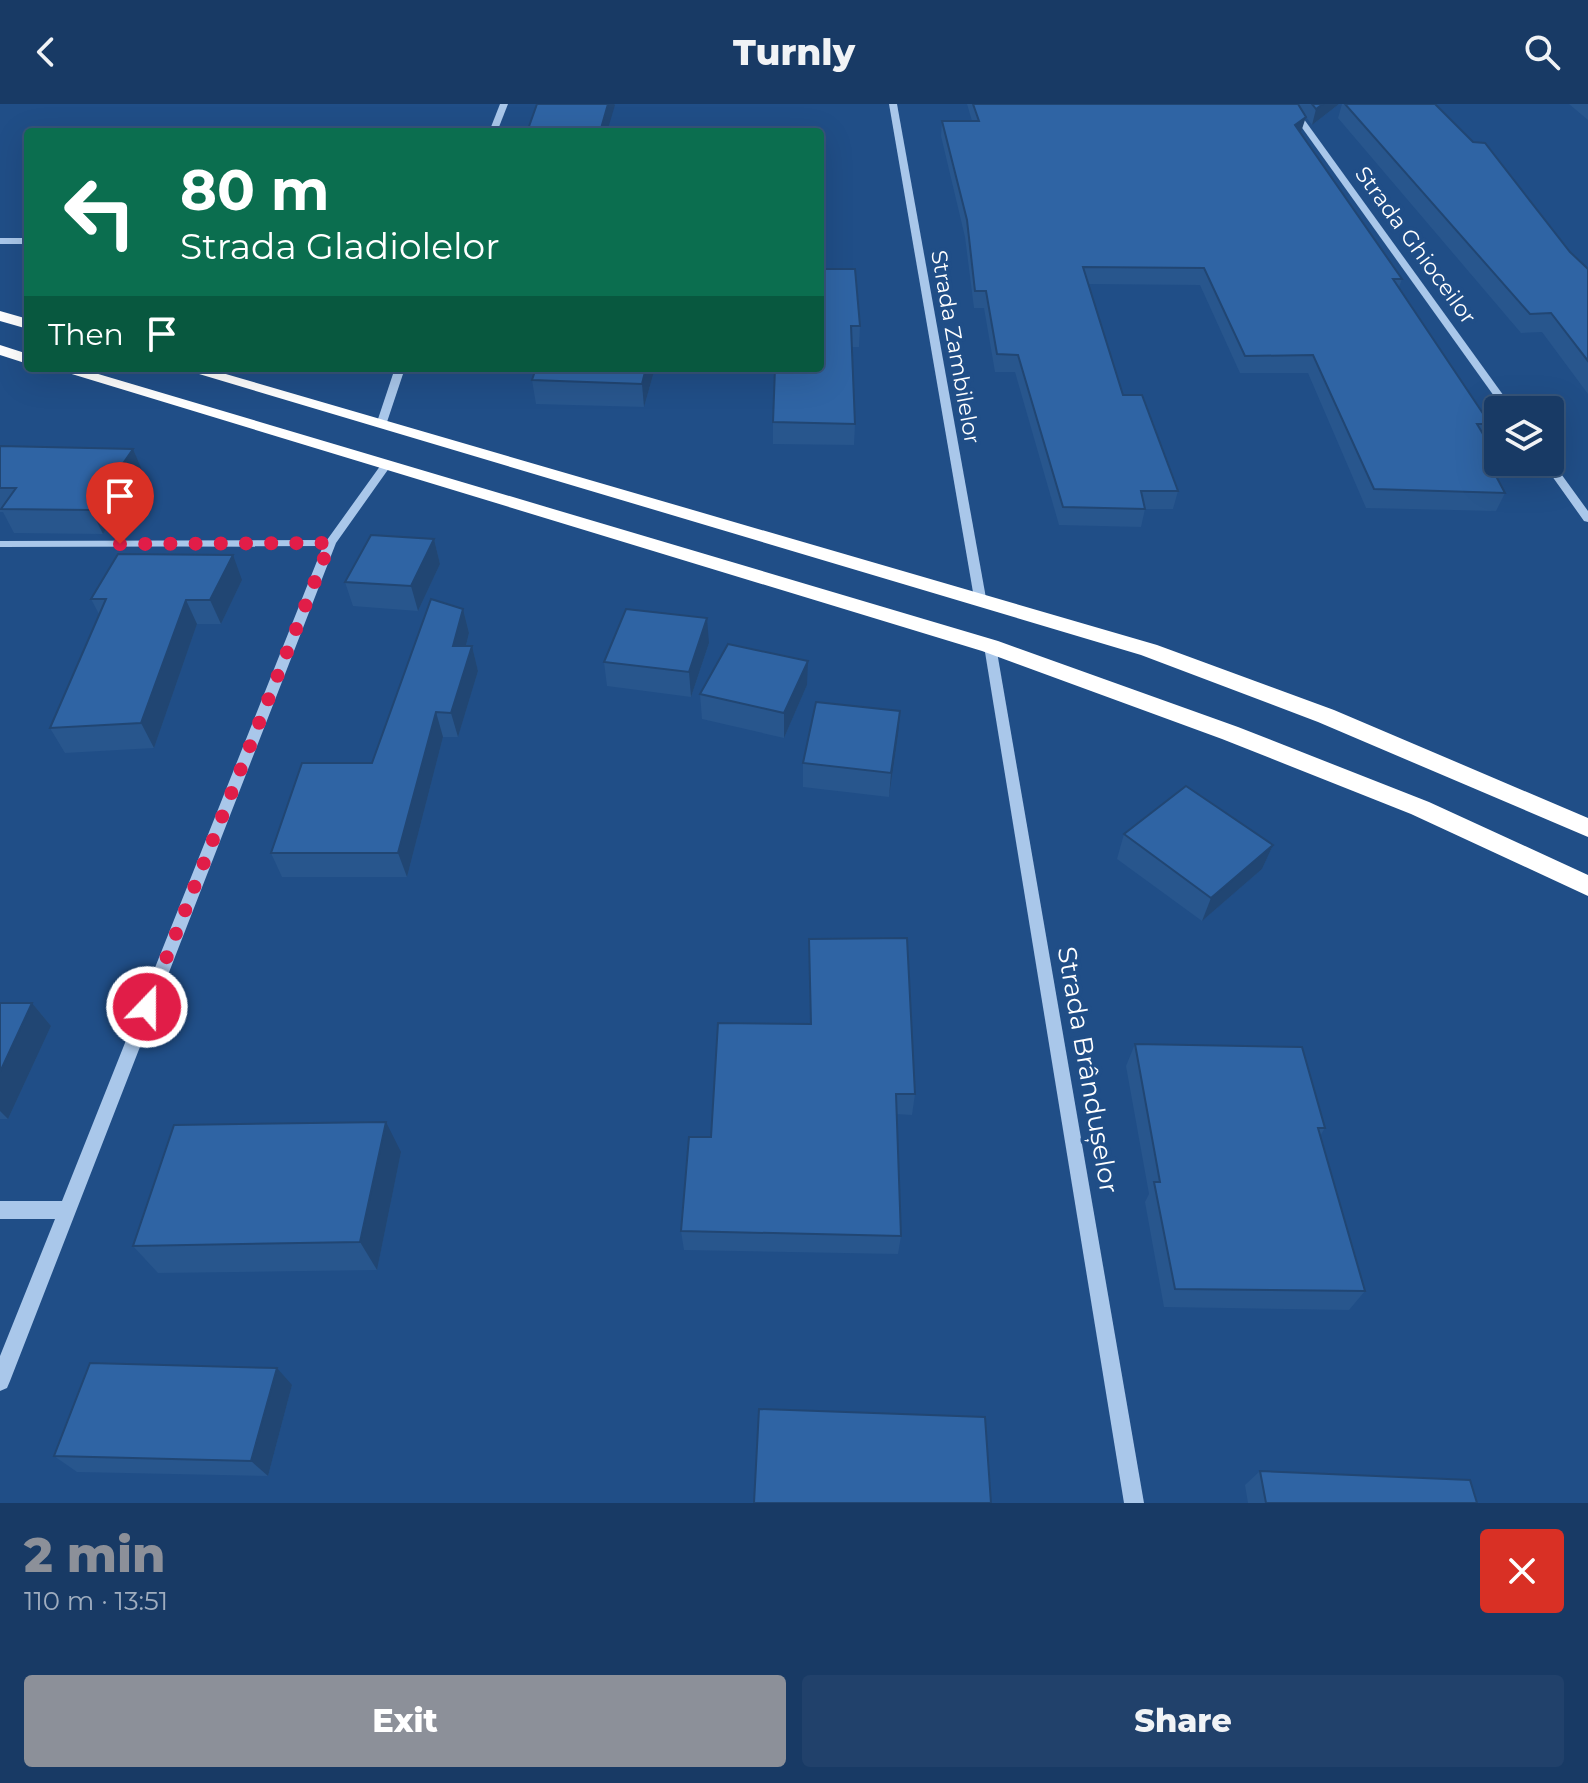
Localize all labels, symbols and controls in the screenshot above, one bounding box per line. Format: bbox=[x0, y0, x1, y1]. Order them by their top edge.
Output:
icon: back bbox=[24, 30, 68, 74]
text: Turnly bbox=[733, 30, 855, 74]
icon: search bbox=[1520, 30, 1564, 74]
text: 80 m bbox=[180, 156, 330, 224]
icon: left bbox=[48, 160, 152, 264]
street label: Strada Ghioceilor bbox=[1349, 161, 1482, 330]
text: Strada Gladiolelor bbox=[180, 224, 500, 268]
street label: Strada Zambilelor bbox=[925, 248, 986, 446]
icon: arrive bbox=[140, 312, 184, 356]
text: Then bbox=[48, 316, 124, 353]
map controls bbox=[1484, 396, 1564, 476]
button: layers bbox=[1484, 396, 1564, 476]
pin bbox=[86, 462, 154, 544]
icon: arrive bbox=[98, 474, 142, 518]
street label: Strada Brândușelor bbox=[1051, 944, 1125, 1196]
position arrow bbox=[105, 965, 189, 1049]
text: 2 min bbox=[24, 1526, 165, 1584]
button: close bbox=[1480, 1529, 1564, 1613]
text: 110 m · 13:51 bbox=[24, 1585, 168, 1617]
button: Exit bbox=[24, 1675, 786, 1767]
button: Share bbox=[802, 1675, 1564, 1767]

